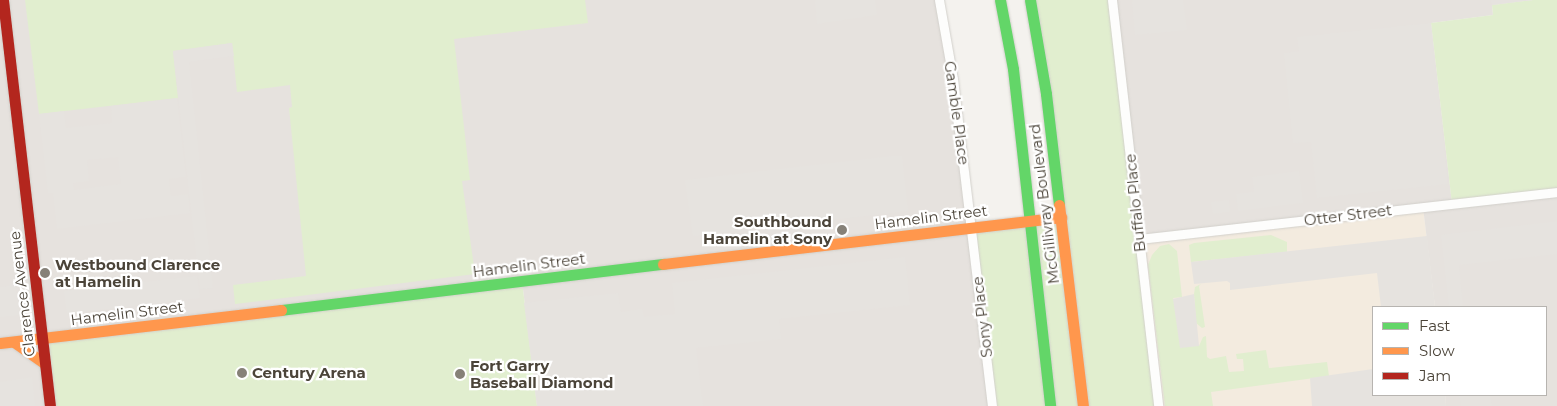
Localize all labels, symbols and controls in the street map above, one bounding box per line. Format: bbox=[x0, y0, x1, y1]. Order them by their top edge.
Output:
street label: Gamble Place bbox=[941, 60, 973, 166]
street label: McGillivray Boulevard bbox=[1025, 123, 1063, 285]
street label: Buffalo Place bbox=[1121, 153, 1149, 253]
street label: Hamelin Street bbox=[874, 201, 988, 233]
street label: Otter Street bbox=[1303, 201, 1393, 229]
place label: Southbound Hamelin at Sony bbox=[703, 212, 832, 247]
marker: Southbound Hamelin at Sony bbox=[836, 224, 848, 236]
street label: Clarence Avenue bbox=[5, 230, 39, 358]
street label: Hamelin Street bbox=[472, 249, 586, 281]
place label: Westbound Clarence at Hamelin bbox=[55, 255, 220, 290]
marker: Westbound Clarence at Hamelin bbox=[39, 267, 51, 279]
street label: Sony Place bbox=[968, 275, 996, 359]
street label: Hamelin Street bbox=[70, 297, 184, 329]
legend bbox=[1372, 306, 1547, 396]
text: Fast bbox=[1419, 316, 1450, 335]
text: Slow bbox=[1419, 341, 1455, 360]
place label: Fort Garry Baseball Diamond bbox=[470, 356, 613, 391]
place label: Century Arena bbox=[252, 364, 366, 382]
text: Jam bbox=[1419, 366, 1451, 385]
marker: Century Arena bbox=[236, 367, 248, 379]
marker: Fort Garry Baseball Diamond bbox=[454, 368, 466, 380]

